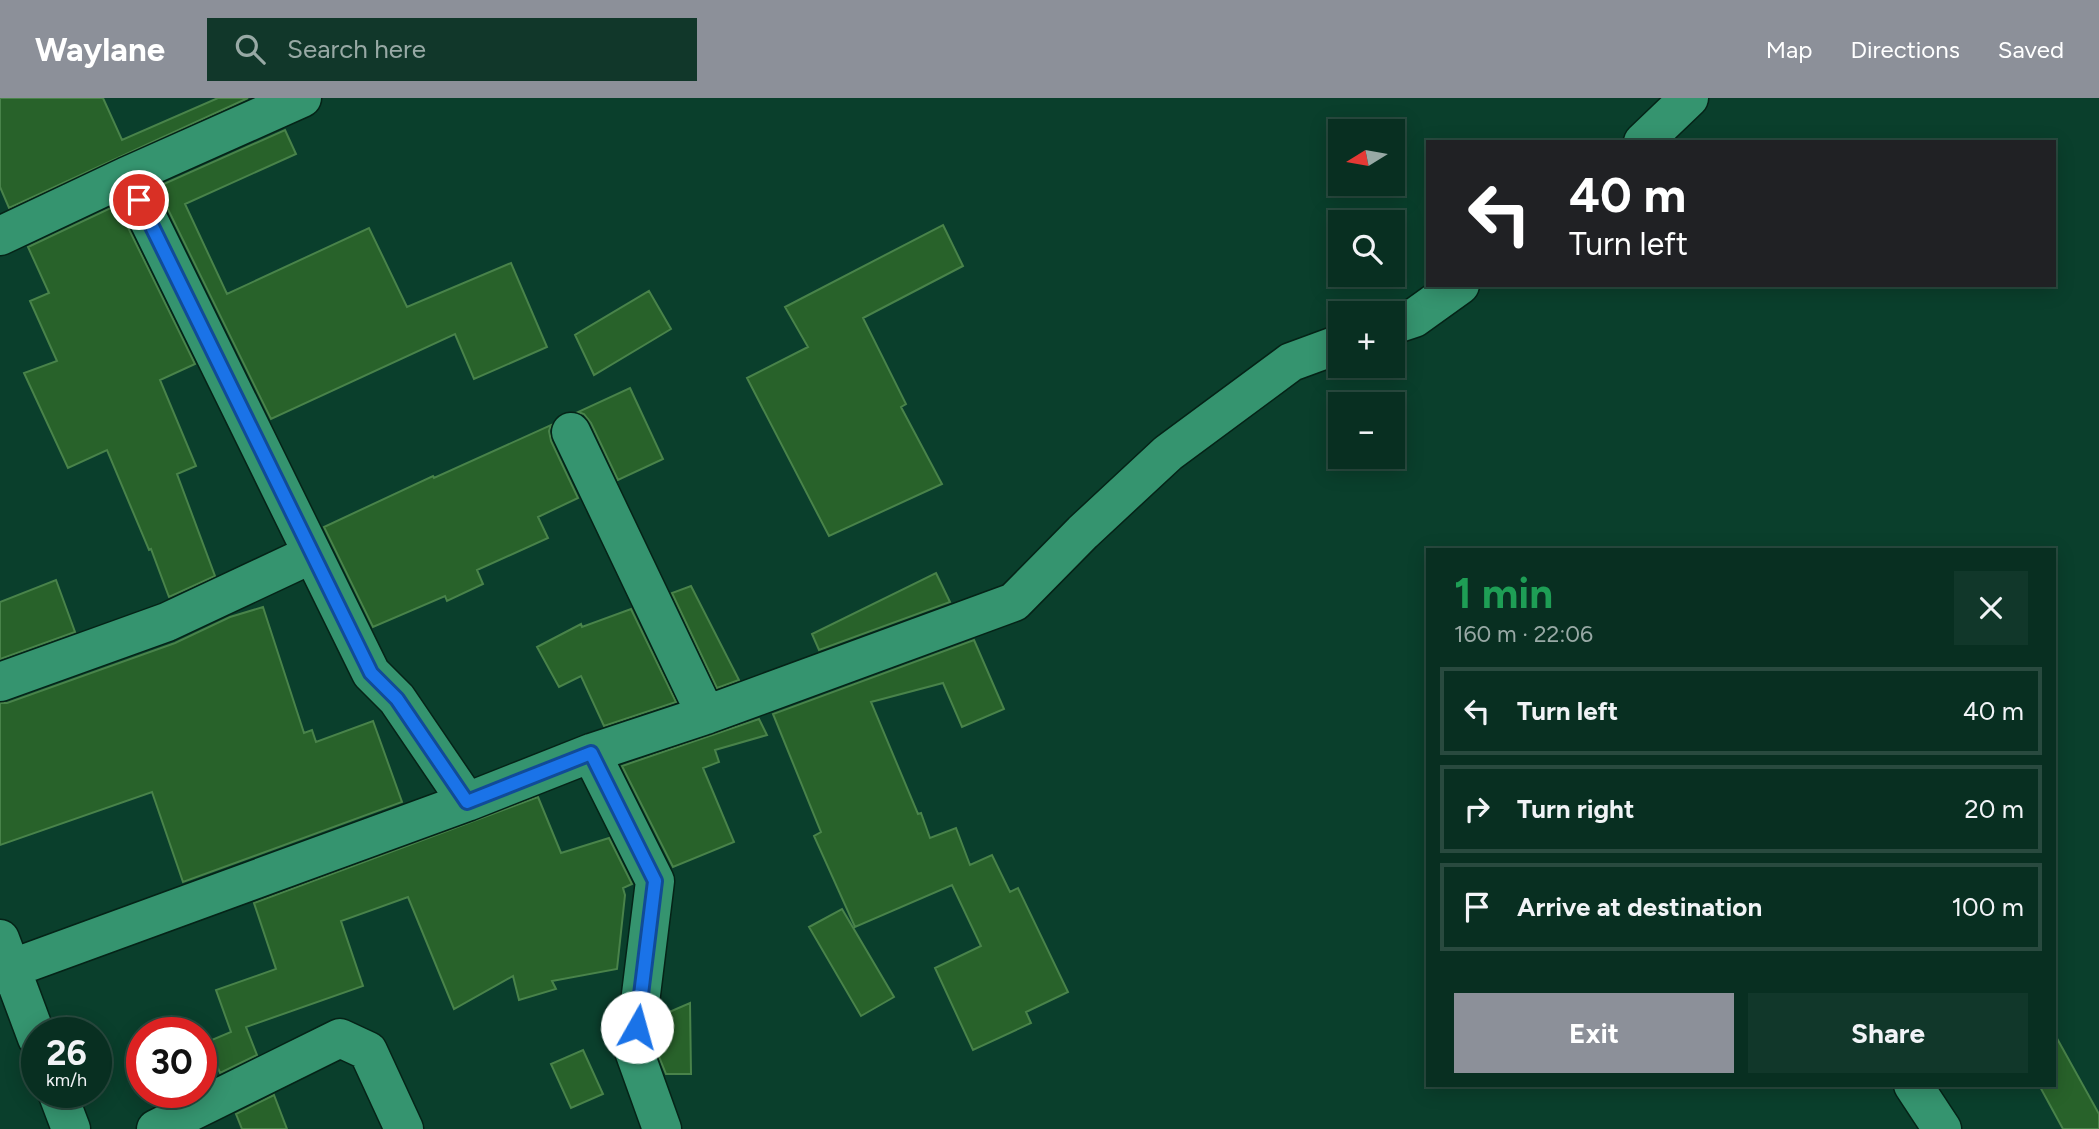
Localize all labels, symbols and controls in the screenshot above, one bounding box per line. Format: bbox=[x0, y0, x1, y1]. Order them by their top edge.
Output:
search box bbox=[207, 18, 697, 81]
text: Waylane bbox=[35, 30, 165, 69]
icon: search bbox=[231, 30, 269, 68]
text: Search here bbox=[287, 33, 426, 65]
text: Map bbox=[1766, 35, 1812, 64]
text: Directions bbox=[1850, 35, 1960, 64]
text: Saved bbox=[1998, 35, 2064, 64]
north arrow bbox=[1328, 119, 1405, 196]
map controls bbox=[1328, 119, 1405, 469]
text: 40 m bbox=[1569, 165, 1686, 224]
icon: left bbox=[1454, 168, 1545, 259]
pin bbox=[109, 170, 169, 230]
icon: arrive bbox=[120, 181, 158, 219]
button: search bbox=[1328, 210, 1405, 287]
text: Turn left bbox=[1569, 225, 1688, 263]
button: + bbox=[1328, 301, 1405, 378]
button: − bbox=[1328, 392, 1405, 469]
text: 1 min bbox=[1454, 568, 1553, 619]
button: close bbox=[1954, 571, 2028, 645]
text: 160 m · 22:06 bbox=[1454, 620, 1593, 648]
icon: left bbox=[1458, 692, 1496, 730]
text: Turn left bbox=[1517, 695, 1618, 727]
text: 40 m bbox=[1963, 695, 2024, 727]
icon: right bbox=[1458, 790, 1496, 828]
text: Turn right bbox=[1517, 793, 1634, 825]
text: 20 m bbox=[1964, 793, 2024, 825]
icon: arrive bbox=[1458, 888, 1496, 926]
text: Arrive at destination bbox=[1517, 891, 1762, 923]
text: 100 m bbox=[1951, 891, 2024, 923]
position arrow bbox=[600, 990, 674, 1064]
button: Exit bbox=[1454, 993, 1734, 1073]
button: Share bbox=[1748, 993, 2028, 1073]
speed limit sign: 30 bbox=[126, 1017, 217, 1108]
text: 26 bbox=[46, 1032, 87, 1074]
text: km/h bbox=[46, 1069, 87, 1091]

